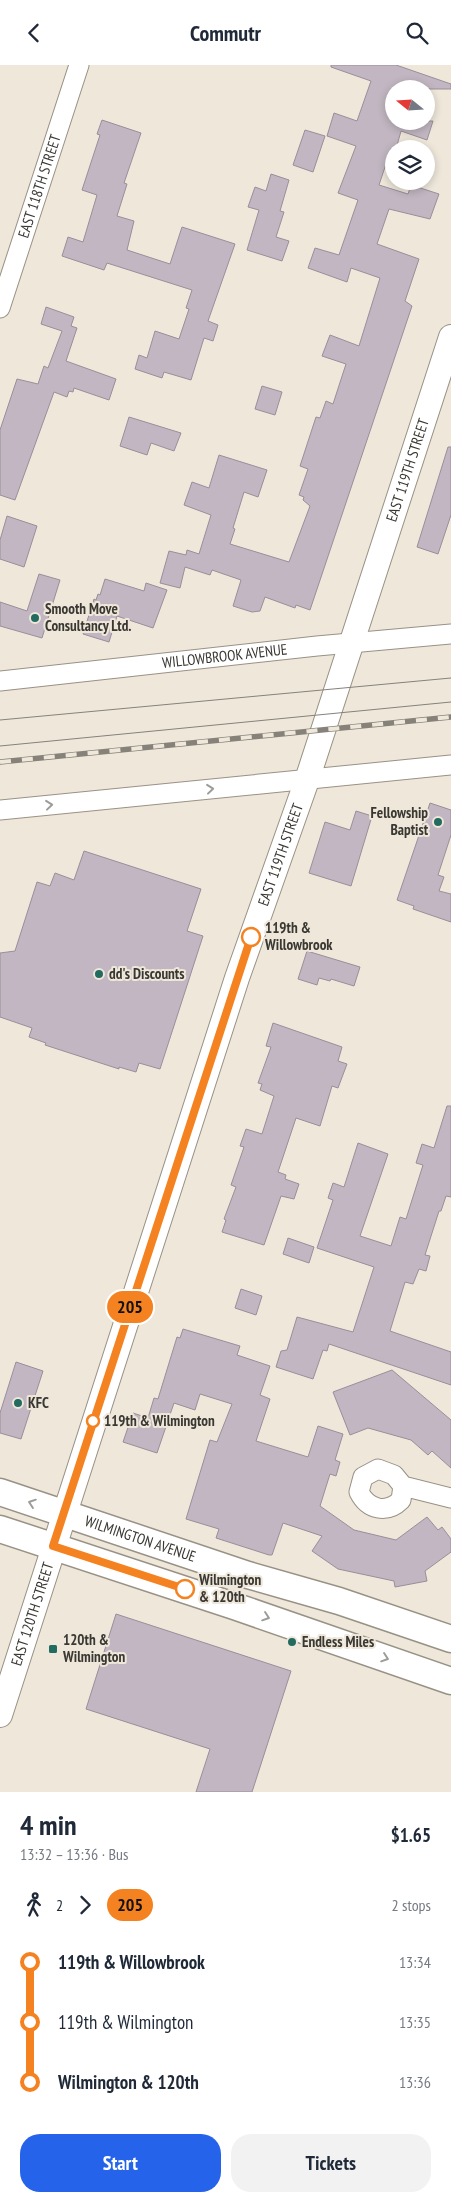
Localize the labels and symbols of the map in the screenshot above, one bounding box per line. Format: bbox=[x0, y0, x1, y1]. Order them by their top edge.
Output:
north arrow bbox=[385, 80, 435, 130]
street label: EAST 118TH STREET bbox=[13, 132, 65, 240]
street label: EAST 119TH STREET bbox=[382, 416, 433, 524]
place label: Smooth Move Consultancy Ltd. bbox=[45, 599, 132, 635]
marker: Smooth Move Consultancy Ltd. bbox=[29, 612, 41, 624]
street label: WILLOWBROOK AVENUE bbox=[161, 639, 288, 672]
one-way arrow bbox=[206, 784, 214, 795]
one-way arrow bbox=[45, 800, 53, 811]
street label: EAST 119TH STREET bbox=[253, 800, 307, 908]
place label: Fellowship Baptist bbox=[370, 803, 429, 839]
marker: Fellowship Baptist bbox=[432, 816, 444, 828]
place label: 119th & Willowbrook bbox=[264, 918, 333, 954]
marker: 119th & Willowbrook bbox=[241, 927, 261, 947]
place label: dd's Discounts bbox=[109, 964, 184, 983]
marker: dd's Discounts bbox=[93, 968, 105, 980]
line badge: 205 bbox=[101, 1291, 159, 1323]
place label: KFC bbox=[28, 1393, 49, 1412]
marker: KFC bbox=[12, 1397, 24, 1409]
place label: 119th & Wilmington bbox=[104, 1411, 215, 1430]
marker: 119th & Wilmington bbox=[86, 1414, 100, 1428]
one-way arrow bbox=[28, 1499, 37, 1509]
street label: WILMINGTON AVENUE bbox=[83, 1511, 198, 1566]
street label: EAST 120TH STREET bbox=[6, 1560, 58, 1668]
place label: Wilmington & 120th bbox=[198, 1570, 262, 1606]
marker: Wilmington & 120th bbox=[175, 1579, 195, 1599]
one-way arrow bbox=[261, 1611, 269, 1621]
place label: 120th & Wilmington bbox=[62, 1630, 126, 1666]
place label: Endless Miles bbox=[302, 1632, 374, 1651]
marker: Endless Miles bbox=[286, 1636, 298, 1648]
marker: 120th & Wilmington bbox=[47, 1643, 59, 1655]
one-way arrow bbox=[380, 1652, 389, 1662]

